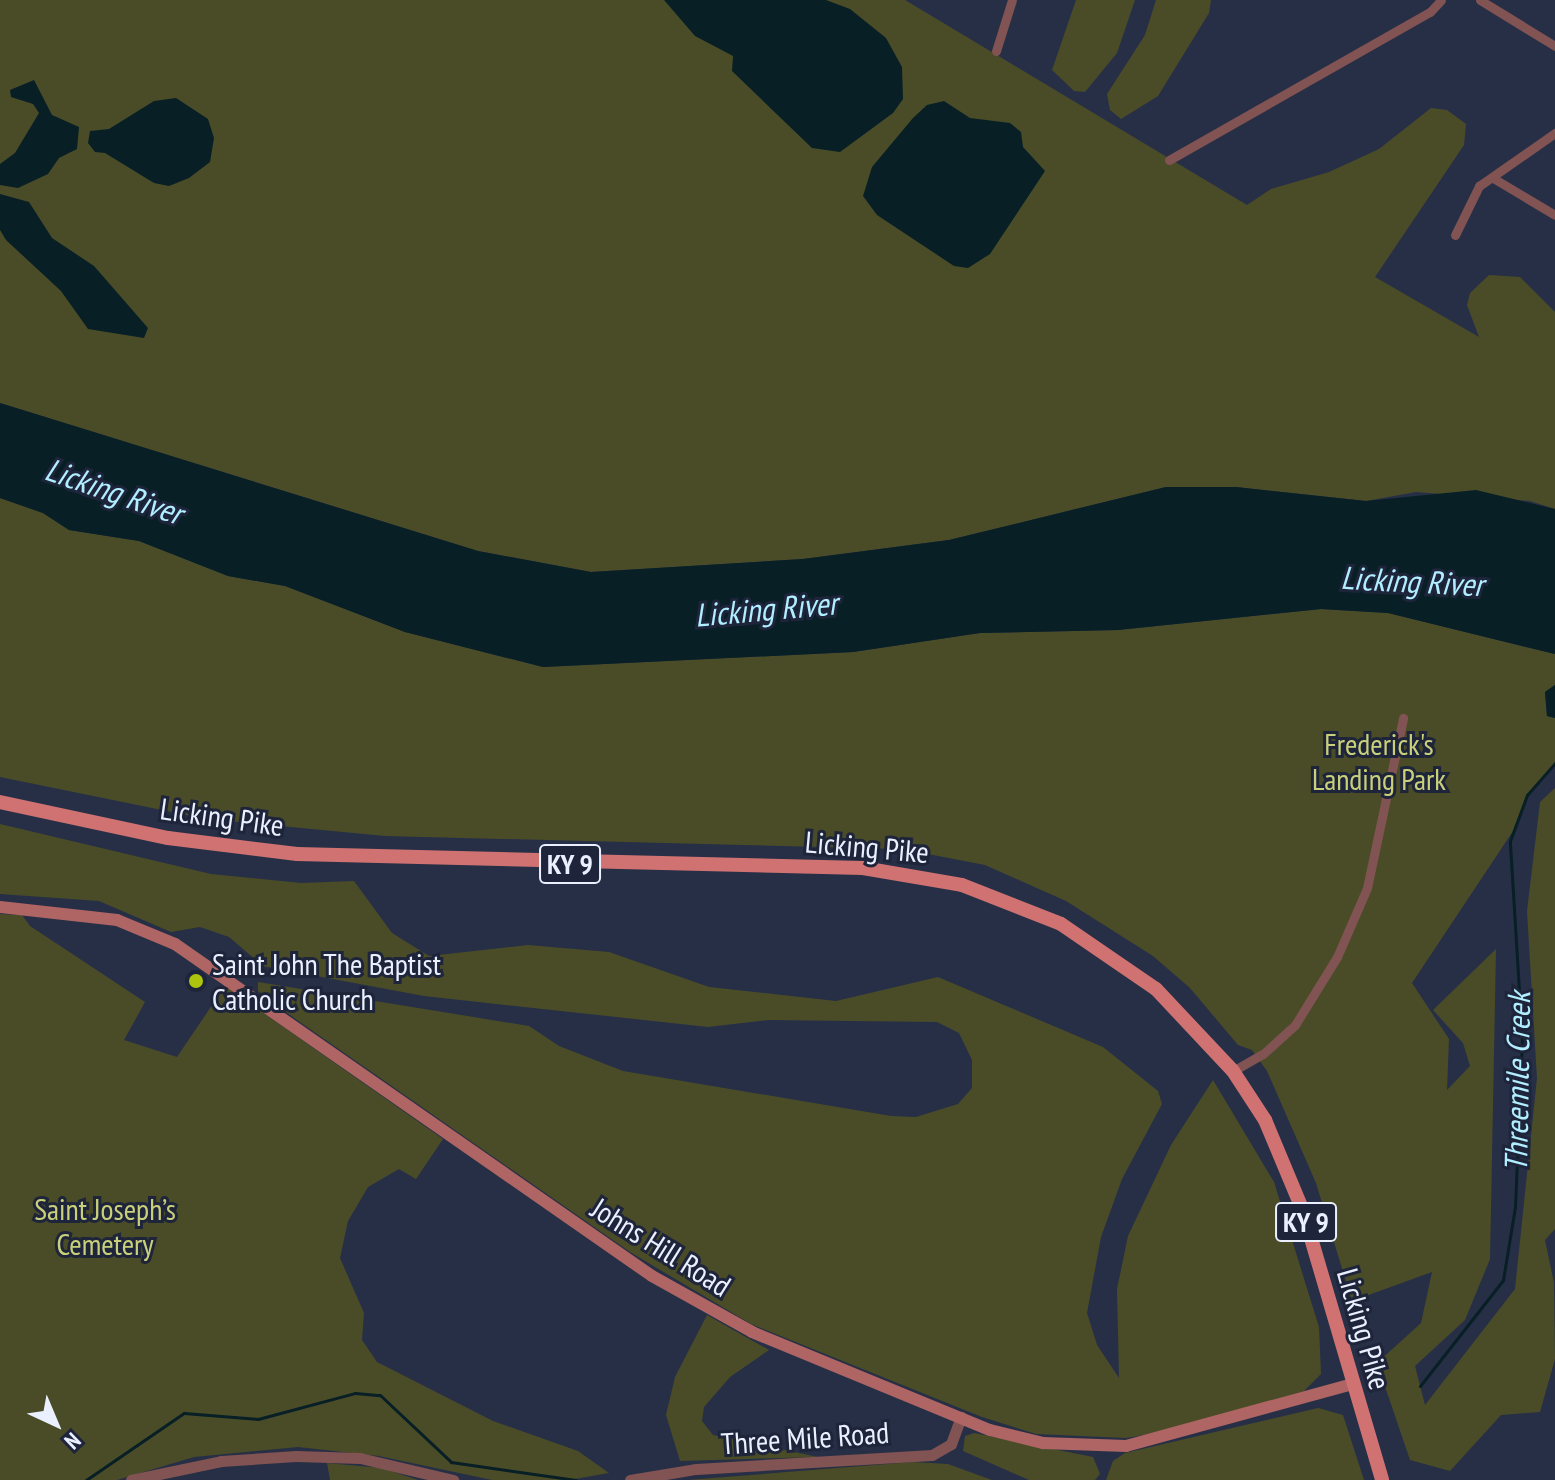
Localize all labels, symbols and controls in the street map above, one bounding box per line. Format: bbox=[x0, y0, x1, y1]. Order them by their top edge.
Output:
water label: Licking River bbox=[40, 450, 188, 532]
water label: Licking River bbox=[1340, 558, 1484, 604]
water label: Licking River bbox=[693, 584, 839, 634]
park label: Frederick's Landing Park bbox=[1312, 726, 1446, 796]
street label: Licking Pike bbox=[158, 791, 286, 843]
street label: Licking Pike bbox=[804, 824, 930, 870]
road number: KY 9 bbox=[538, 840, 602, 888]
place label: Saint John The Baptist Catholic Church bbox=[212, 946, 442, 1016]
marker: Saint John The Baptist Catholic Church bbox=[187, 972, 205, 990]
water label: Threemile Creek bbox=[1496, 992, 1538, 1172]
street label: Johns Hill Road bbox=[585, 1190, 737, 1304]
park label: Saint Joseph’s Cemetery bbox=[34, 1191, 176, 1262]
road number: KY 9 bbox=[1274, 1198, 1338, 1246]
street label: Licking Pike bbox=[1330, 1264, 1398, 1394]
north arrow bbox=[16, 1384, 96, 1464]
street label: Three Mile Road bbox=[720, 1414, 890, 1462]
text: N bbox=[59, 1427, 87, 1455]

